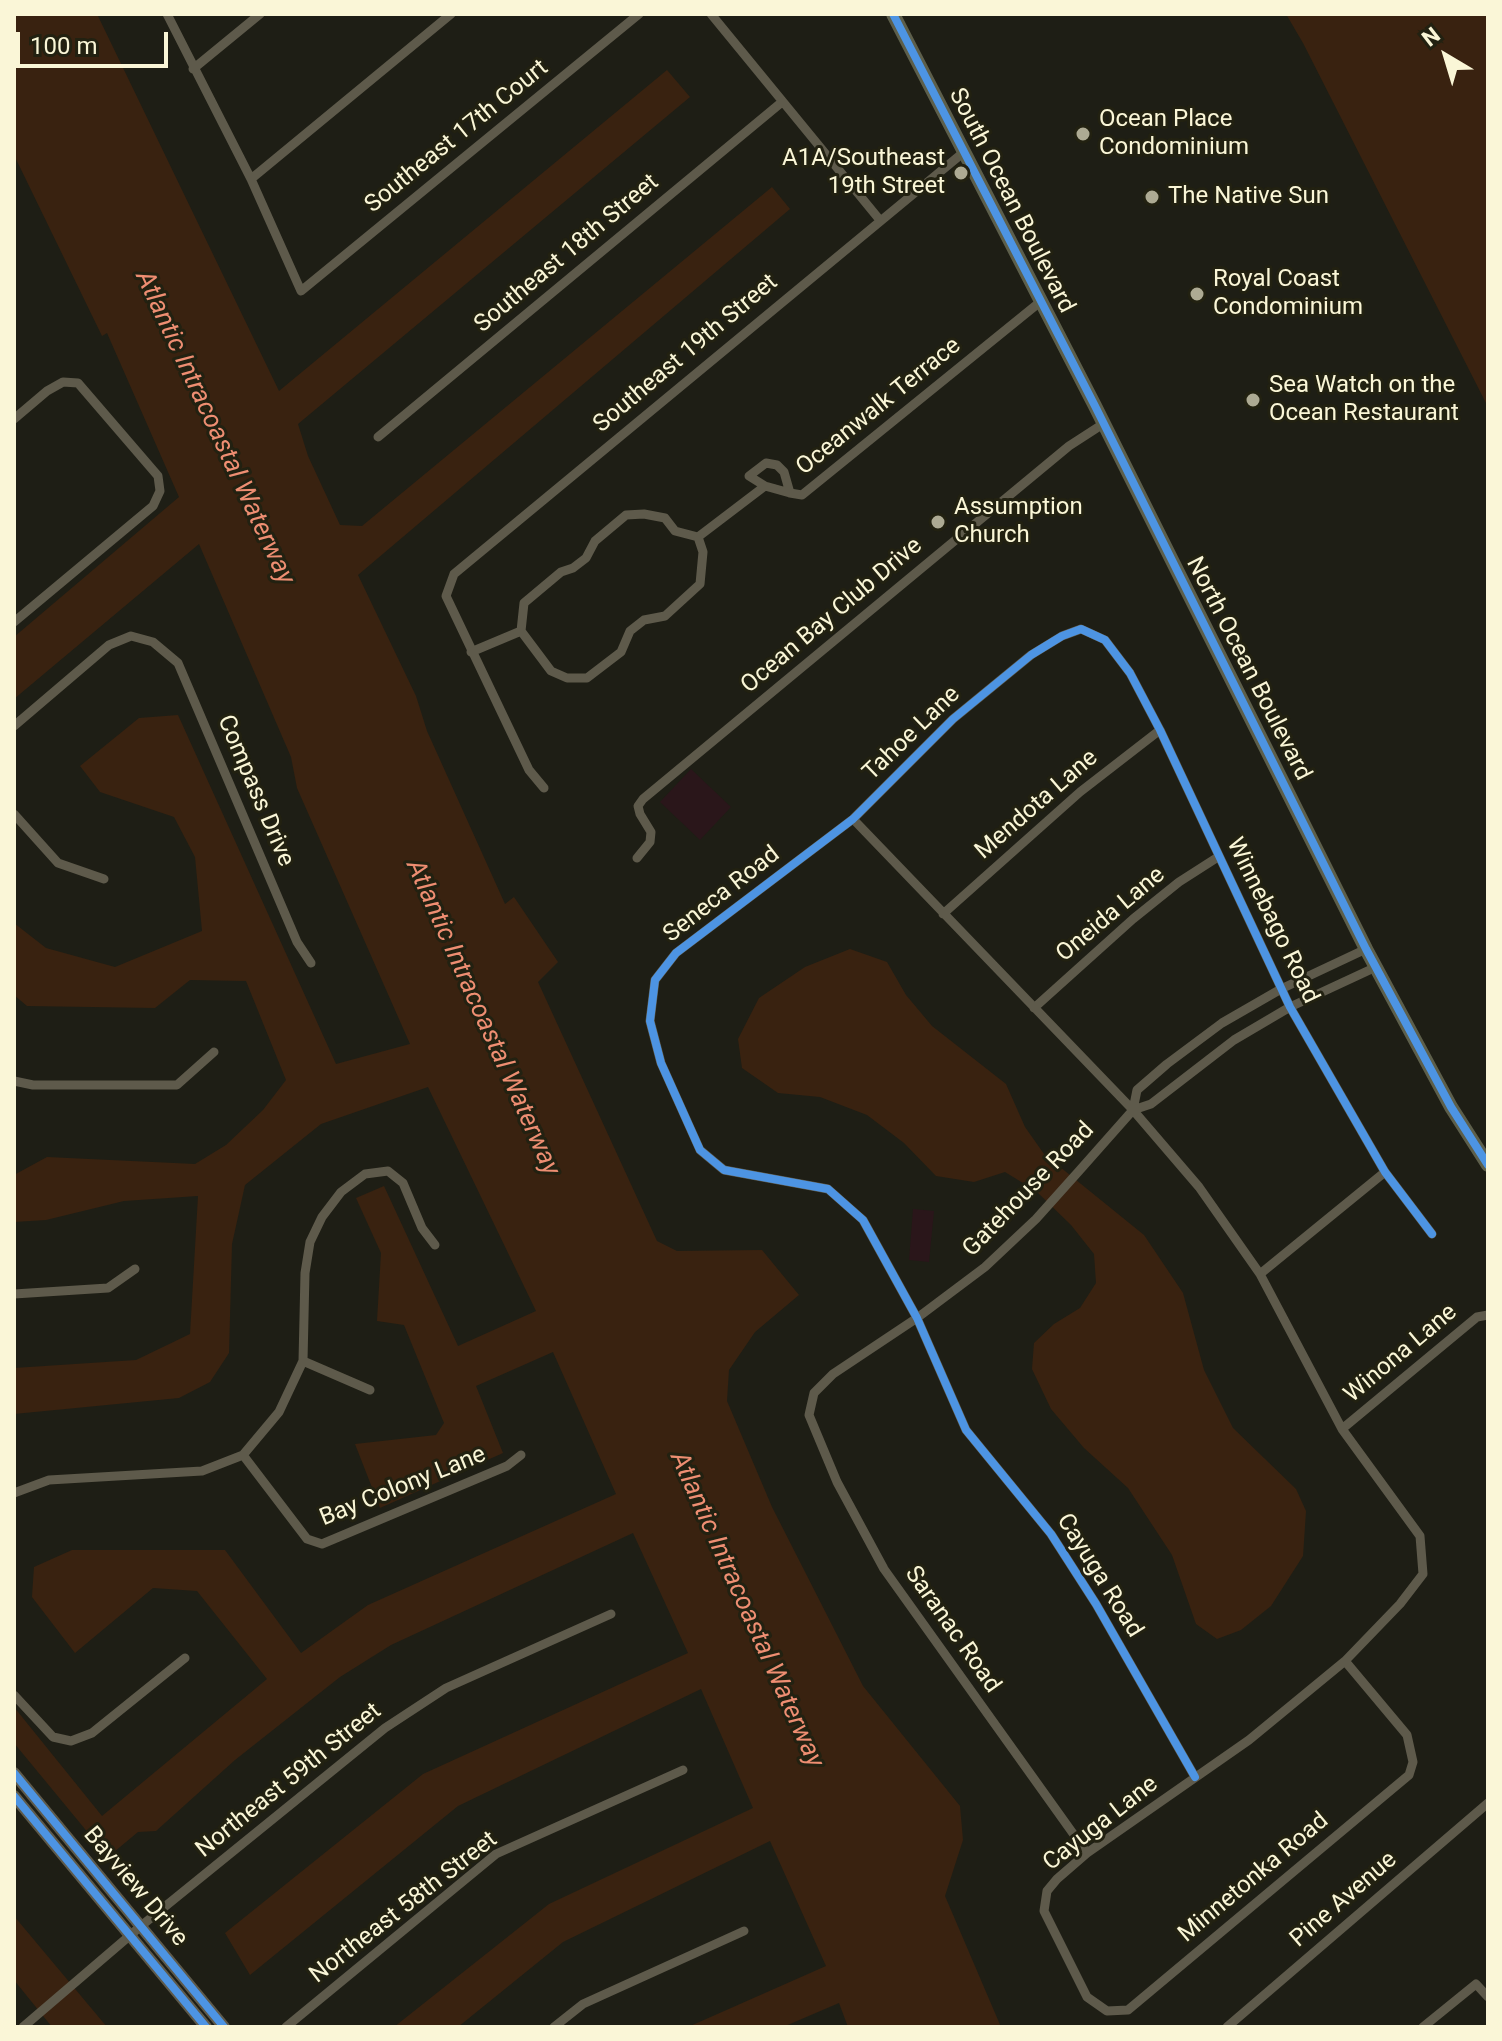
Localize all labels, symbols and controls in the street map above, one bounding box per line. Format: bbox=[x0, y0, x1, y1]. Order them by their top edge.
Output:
scale bar bbox=[20, 16, 172, 66]
north arrow bbox=[1406, 16, 1486, 96]
text: N bbox=[1417, 22, 1445, 51]
text: 100 m bbox=[30, 32, 97, 60]
street label: Southeast 17th Court bbox=[360, 54, 554, 220]
street label: South Ocean Boulevard bbox=[942, 84, 1080, 318]
place label: Ocean Place Condominium bbox=[1099, 106, 1249, 162]
marker: Ocean Place Condominium bbox=[1074, 125, 1092, 143]
place label: A1A/Southeast 19th Street bbox=[782, 145, 945, 201]
marker: A1A/Southeast 19th Street bbox=[952, 164, 970, 182]
street label: Southeast 18th Street bbox=[469, 169, 665, 339]
place label: The Native Sun bbox=[1168, 183, 1329, 211]
marker: The Native Sun bbox=[1143, 188, 1161, 206]
water label: Atlantic Intracoastal Waterway bbox=[128, 266, 300, 590]
place label: Royal Coast Condominium bbox=[1213, 266, 1363, 322]
street label: Southeast 19th Street bbox=[588, 269, 784, 439]
marker: Royal Coast Condominium bbox=[1188, 285, 1206, 303]
street label: Oceanwalk Terrace bbox=[791, 332, 967, 482]
place label: Sea Watch on the Ocean Restaurant bbox=[1269, 372, 1459, 428]
marker: Sea Watch on the Ocean Restaurant bbox=[1244, 391, 1262, 409]
place label: Assumption Church bbox=[954, 494, 1083, 550]
marker: Assumption Church bbox=[929, 513, 947, 531]
street label: Ocean Bay Club Drive bbox=[736, 532, 928, 700]
street label: North Ocean Boulevard bbox=[1179, 552, 1317, 786]
street label: Tahoe Lane bbox=[858, 681, 966, 787]
street label: Compass Drive bbox=[210, 711, 300, 871]
street label: Mendota Lane bbox=[970, 744, 1104, 866]
street label: Winnebago Road bbox=[1219, 833, 1325, 1009]
street label: Seneca Road bbox=[658, 841, 786, 949]
water label: Atlantic Intracoastal Waterway bbox=[398, 855, 566, 1181]
street label: Oneida Lane bbox=[1051, 861, 1171, 969]
street label: Gatehouse Road bbox=[957, 1117, 1101, 1263]
street label: Winona Lane bbox=[1339, 1299, 1463, 1409]
street label: Bay Colony Lane bbox=[316, 1441, 490, 1533]
water label: Atlantic Intracoastal Waterway bbox=[662, 1447, 830, 1773]
street label: Cayuga Road bbox=[1050, 1509, 1148, 1643]
street label: Saranac Road bbox=[898, 1561, 1006, 1699]
street label: Northeast 59th Street bbox=[191, 1697, 387, 1865]
street label: Cayuga Lane bbox=[1038, 1770, 1164, 1878]
street label: Minnetonka Road bbox=[1173, 1807, 1335, 1949]
street label: Bayview Drive bbox=[77, 1821, 193, 1953]
street label: Northeast 58th Street bbox=[305, 1826, 503, 1990]
street label: Pine Avenue bbox=[1285, 1846, 1403, 1954]

